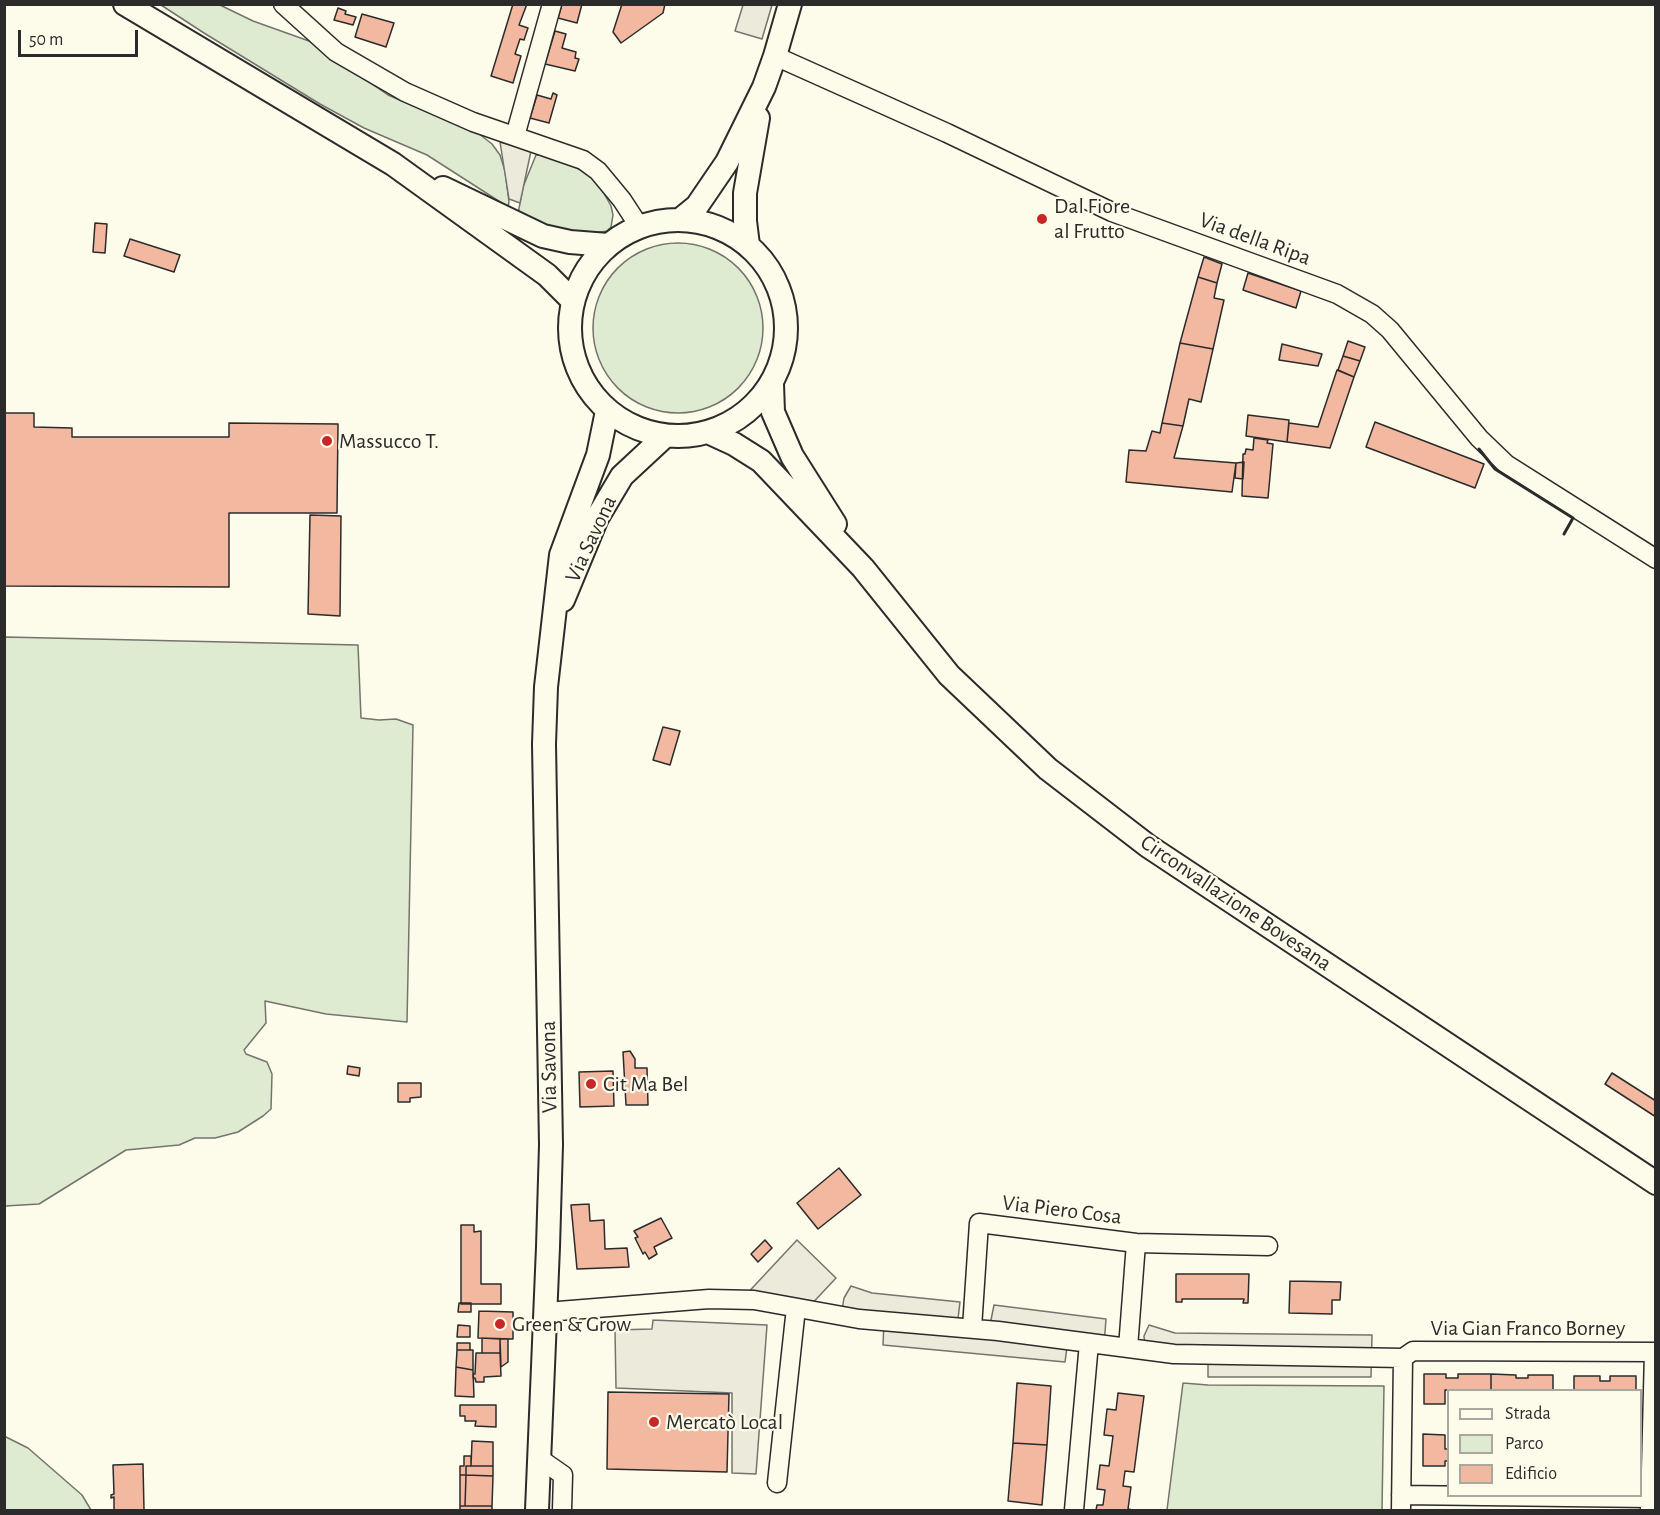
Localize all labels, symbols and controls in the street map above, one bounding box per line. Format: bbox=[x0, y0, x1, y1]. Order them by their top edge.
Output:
scale bar bbox=[21, 18, 141, 56]
text: 50 m bbox=[29, 31, 63, 49]
place label: Dal Fiore al Frutto bbox=[1054, 193, 1130, 244]
street label: Via della Ripa bbox=[1196, 207, 1314, 271]
marker: Dal Fiore al Frutto bbox=[1035, 212, 1049, 226]
place label: Massucco T. bbox=[339, 428, 439, 454]
marker: Massucco T. bbox=[320, 434, 334, 448]
street label: Via Savona bbox=[560, 492, 622, 586]
street label: Circonvallazione Bovesana bbox=[1135, 829, 1337, 977]
street label: Via Savona bbox=[535, 1021, 563, 1113]
place label: Cit Ma Bel bbox=[603, 1071, 689, 1097]
marker: Cit Ma Bel bbox=[584, 1077, 598, 1091]
street label: Via Piero Cosa bbox=[1001, 1190, 1123, 1230]
place label: Green & Grow bbox=[512, 1311, 631, 1337]
street label: Via Gian Franco Borney bbox=[1431, 1315, 1625, 1341]
marker: Green & Grow bbox=[493, 1317, 507, 1331]
legend bbox=[1447, 1389, 1642, 1497]
text: Strada bbox=[1505, 1405, 1551, 1423]
place label: Mercatò Local bbox=[666, 1409, 783, 1435]
marker: Mercatò Local bbox=[647, 1415, 661, 1429]
text: Parco bbox=[1505, 1435, 1544, 1453]
text: Edificio bbox=[1505, 1465, 1557, 1483]

